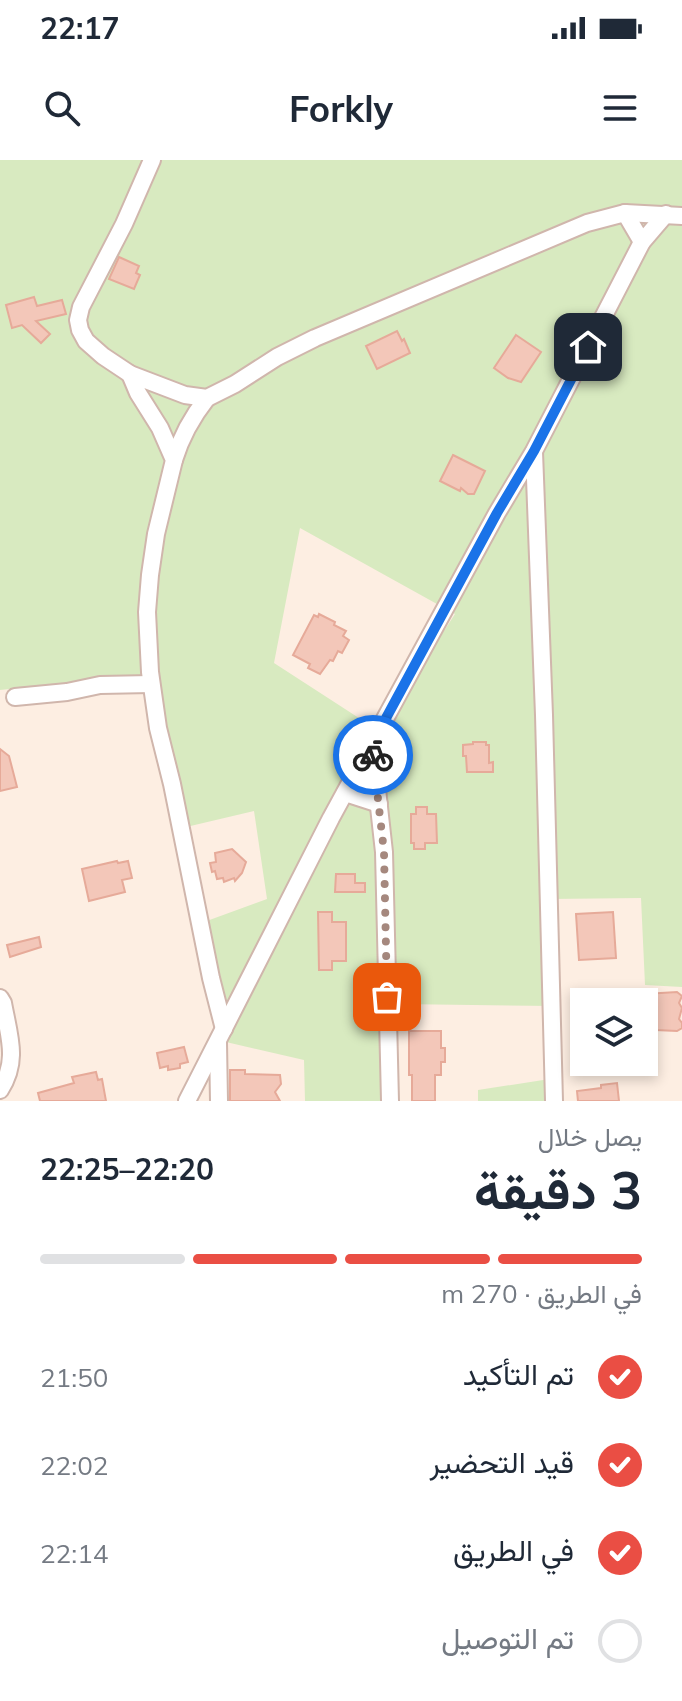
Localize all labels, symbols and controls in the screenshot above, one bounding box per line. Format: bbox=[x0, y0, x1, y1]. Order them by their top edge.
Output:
text: 22:17 bbox=[40, 9, 119, 47]
icon: search bbox=[40, 86, 84, 130]
text: Forkly bbox=[289, 86, 393, 131]
icon: menu bbox=[598, 86, 642, 130]
pin bbox=[554, 313, 622, 381]
icon: home bbox=[566, 325, 610, 369]
courier bbox=[333, 715, 413, 795]
icon: bike bbox=[351, 733, 395, 777]
pin bbox=[353, 963, 421, 1031]
icon: bag bbox=[365, 975, 409, 1019]
map controls bbox=[570, 988, 658, 1076]
button: layers bbox=[570, 988, 658, 1076]
text: يصل خلال bbox=[538, 1120, 642, 1153]
text: 22:20–22:25 bbox=[40, 1150, 214, 1188]
text: 3 دقيقة bbox=[474, 1157, 642, 1222]
text: في الطريق · 270 m bbox=[441, 1277, 642, 1310]
text: تم التأكيد bbox=[463, 1355, 574, 1393]
icon: check bbox=[598, 1355, 642, 1399]
text: 21:50 bbox=[40, 1361, 108, 1394]
text: قيد التحضير bbox=[430, 1443, 574, 1481]
icon: check bbox=[598, 1443, 642, 1487]
text: 22:02 bbox=[40, 1449, 108, 1482]
text: في الطريق bbox=[453, 1531, 574, 1569]
icon: check bbox=[598, 1531, 642, 1575]
text: 22:14 bbox=[40, 1537, 108, 1570]
text: تم التوصيل bbox=[441, 1619, 574, 1657]

